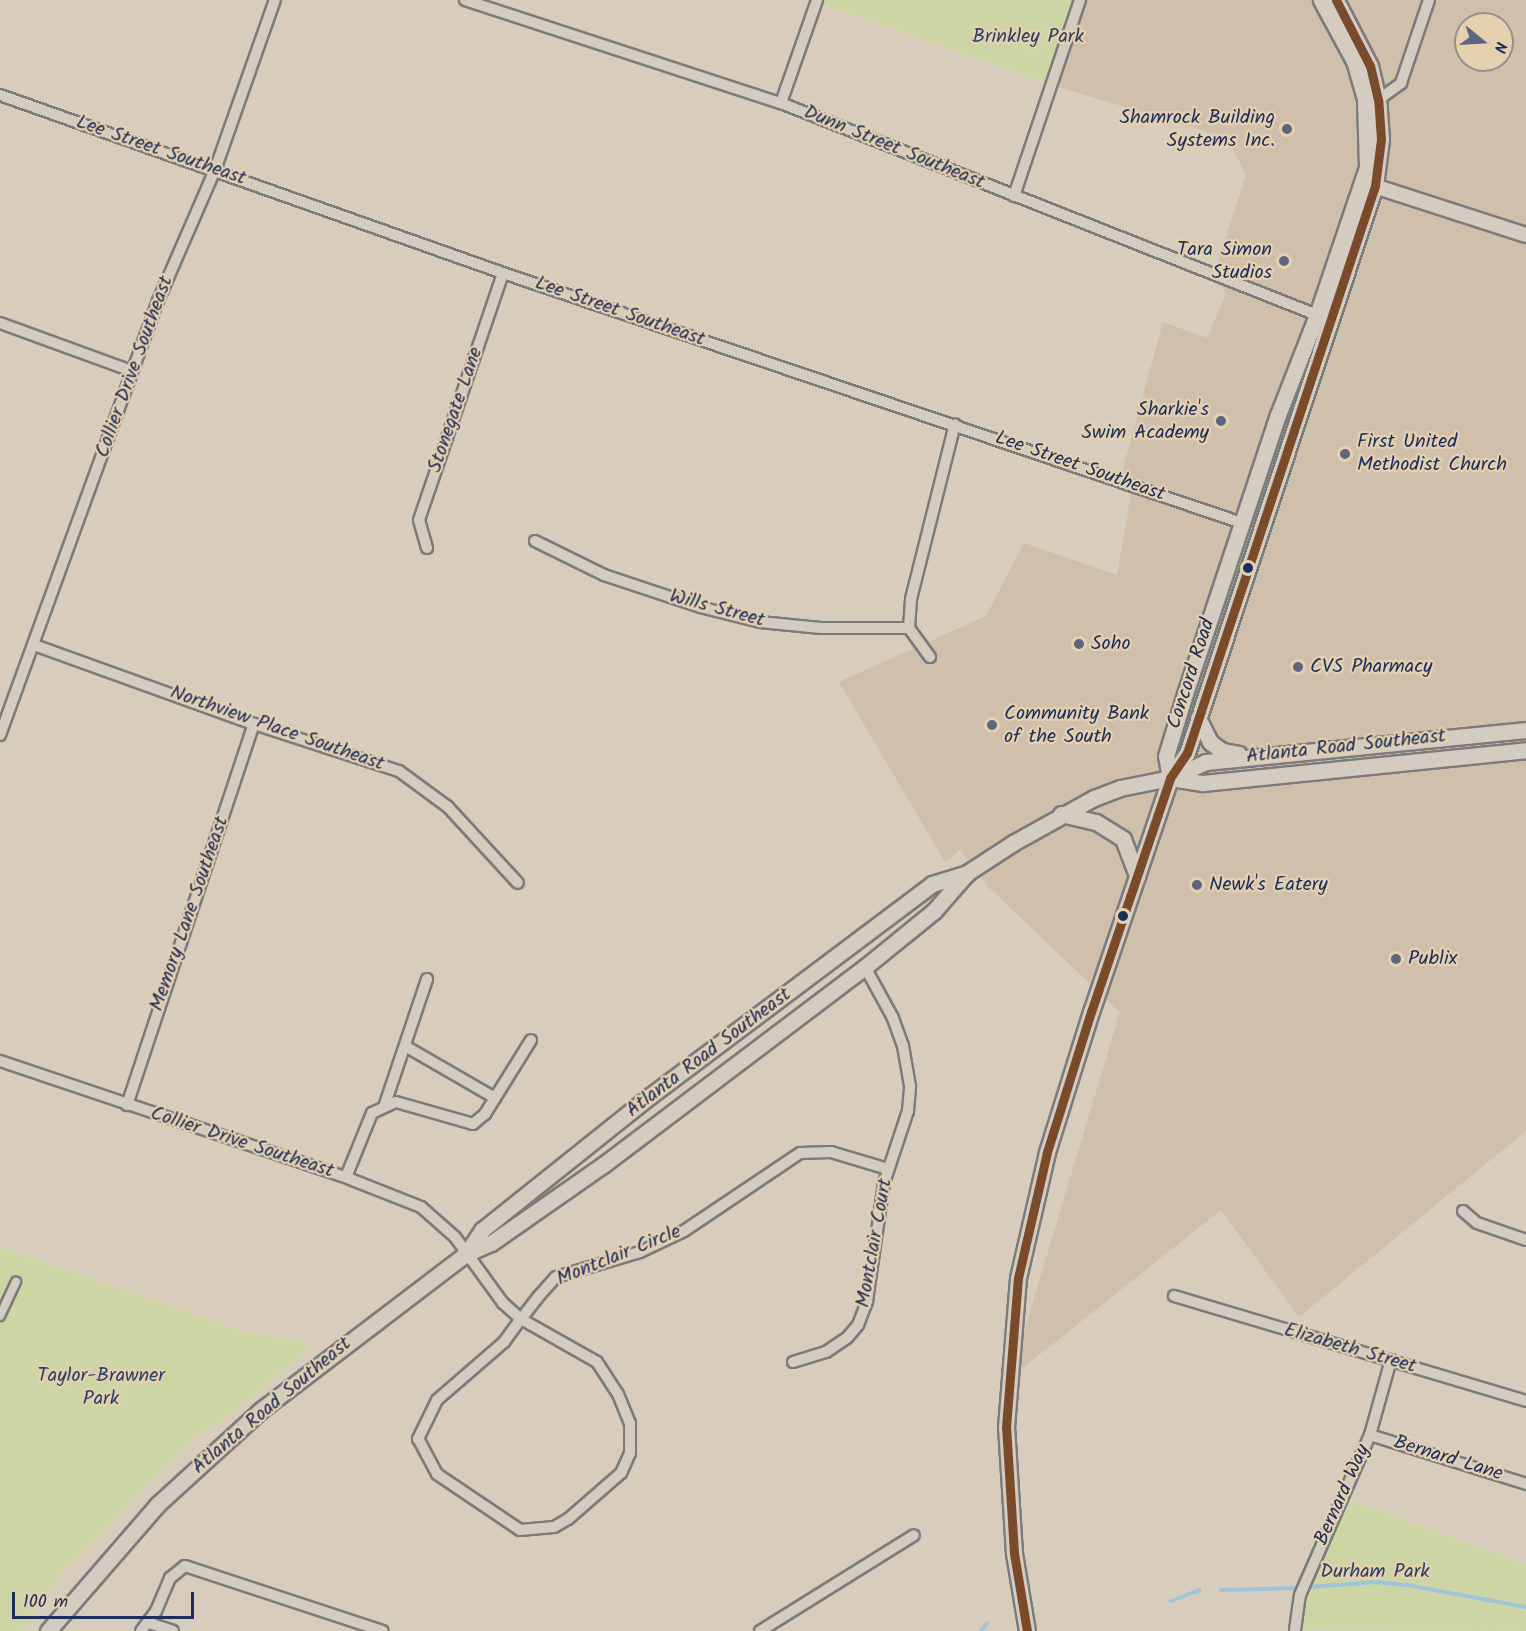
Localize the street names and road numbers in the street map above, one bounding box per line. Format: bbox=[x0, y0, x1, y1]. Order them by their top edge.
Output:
street label: Dunn Street Southeast bbox=[800, 101, 988, 195]
street label: Lee Street Southeast bbox=[73, 111, 249, 191]
street label: Lee Street Southeast bbox=[532, 272, 708, 352]
street label: Collier Drive Southeast bbox=[91, 273, 179, 461]
street label: Stonegate Lane bbox=[423, 344, 489, 476]
street label: Lee Street Southeast bbox=[992, 427, 1168, 507]
street label: Wills Street bbox=[667, 585, 767, 633]
street label: Concord Road bbox=[1163, 616, 1221, 732]
street label: Northview Place Southeast bbox=[167, 681, 387, 777]
street label: Atlanta Road Southeast bbox=[1245, 725, 1447, 769]
street label: Memory Lane Southeast bbox=[145, 814, 235, 1014]
street label: Atlanta Road Southeast bbox=[622, 983, 796, 1123]
street label: Collier Drive Southeast bbox=[147, 1102, 337, 1184]
street label: Montclair Court bbox=[852, 1176, 898, 1310]
street label: Montclair Circle bbox=[553, 1220, 685, 1292]
street label: Elizabeth Street bbox=[1281, 1319, 1419, 1379]
street label: Atlanta Road Southeast bbox=[187, 1332, 357, 1480]
street label: Bernard Lane bbox=[1390, 1431, 1506, 1487]
street label: Bernard Way bbox=[1310, 1441, 1376, 1549]

